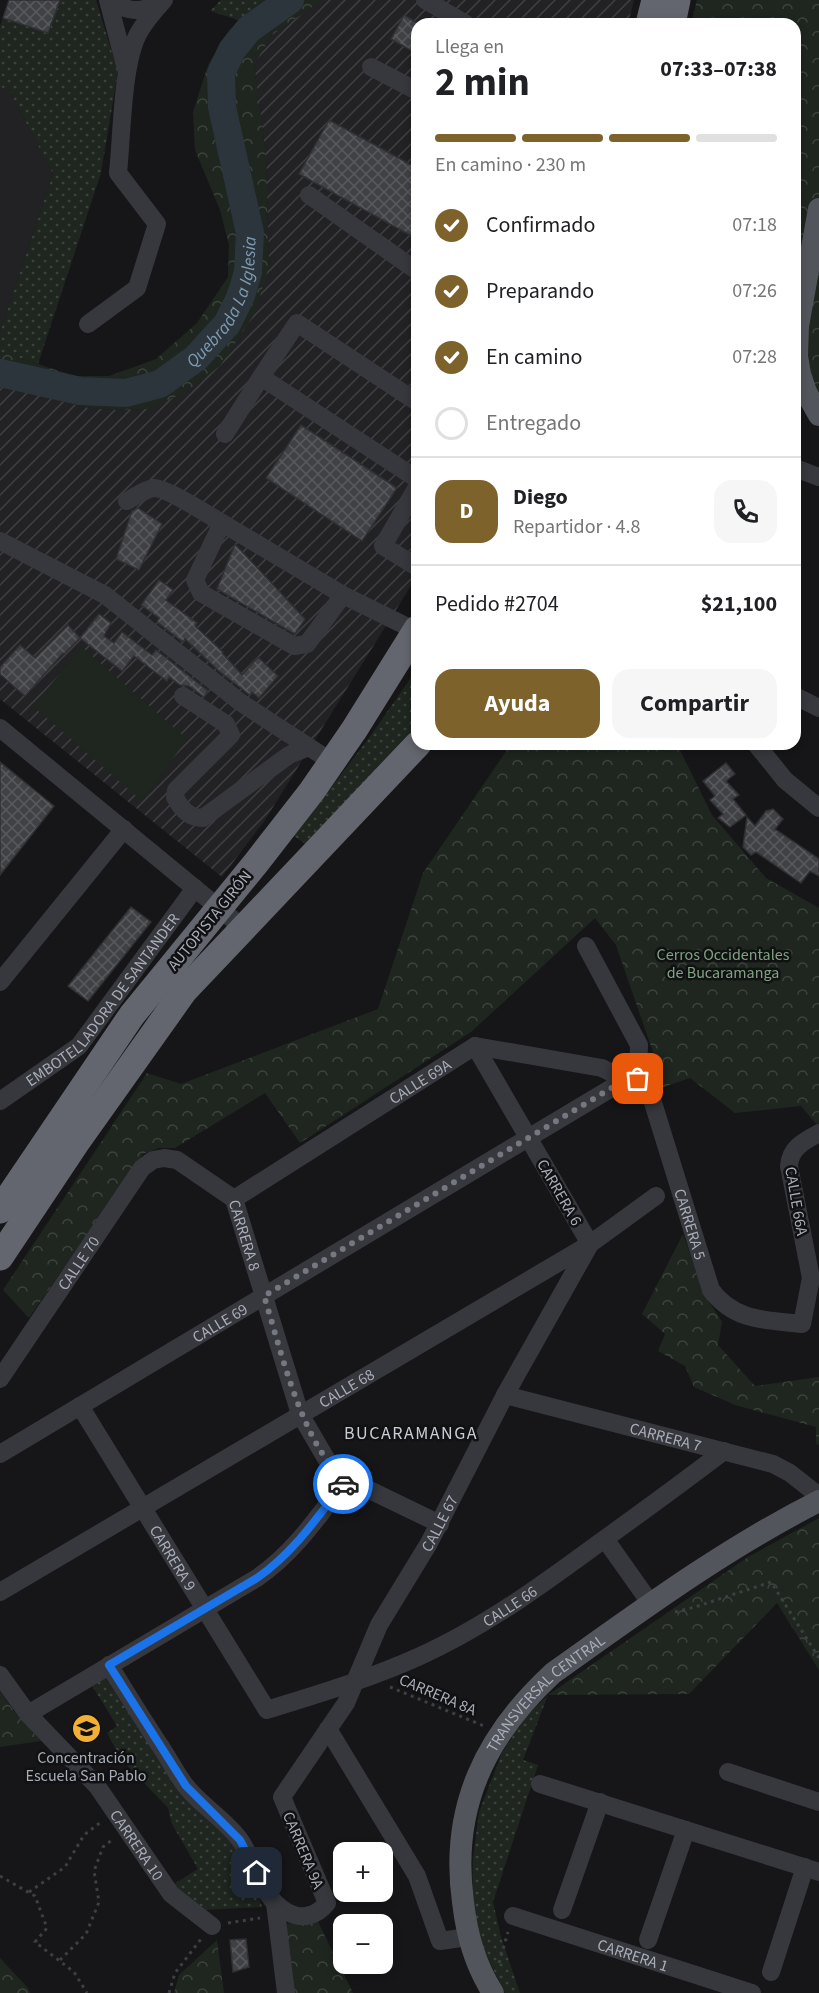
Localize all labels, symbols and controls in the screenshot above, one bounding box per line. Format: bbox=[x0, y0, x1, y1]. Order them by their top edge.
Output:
text: Llega en bbox=[435, 33, 504, 61]
text: 07:33–07:38 bbox=[660, 53, 777, 85]
text: 2 min bbox=[435, 55, 530, 111]
text: En camino · 230 m bbox=[435, 151, 586, 179]
icon: check bbox=[435, 209, 468, 242]
text: Confirmado bbox=[486, 209, 595, 241]
text: 07:18 bbox=[732, 211, 777, 239]
water label: Quebrada La Iglesia bbox=[181, 235, 263, 374]
icon: check bbox=[435, 275, 468, 308]
text: Preparando bbox=[486, 275, 594, 307]
text: 07:26 bbox=[732, 277, 777, 305]
icon: check bbox=[435, 341, 468, 374]
text: En camino bbox=[486, 341, 583, 373]
text: 07:28 bbox=[732, 343, 777, 371]
text: Entregado bbox=[486, 407, 581, 439]
button: phone bbox=[714, 480, 777, 543]
text: Diego bbox=[513, 481, 568, 513]
text: D bbox=[460, 495, 473, 527]
text: Repartidor · 4.8 bbox=[513, 513, 640, 541]
text: Pedido #2704 bbox=[435, 588, 559, 620]
text: $21,100 bbox=[701, 588, 777, 620]
button: Ayuda bbox=[435, 669, 600, 738]
button: Compartir bbox=[612, 669, 777, 738]
street label: AUTOPISTA GIRÓN bbox=[163, 866, 257, 975]
street label: EMBOTELLADORA DE SANTANDER bbox=[21, 909, 185, 1092]
park label: Cerros Occidentales de Bucaramanga bbox=[657, 944, 790, 984]
pin bbox=[612, 1053, 663, 1104]
street label: CALLE 69A bbox=[385, 1054, 456, 1110]
icon: bag bbox=[621, 1062, 654, 1095]
street label: CARRERA 6 bbox=[531, 1155, 587, 1230]
street label: CALLE 66A bbox=[779, 1165, 813, 1238]
street label: CARRERA 5 bbox=[668, 1186, 711, 1263]
street label: CARRERA 8 bbox=[223, 1197, 265, 1274]
street label: CALLE 70 bbox=[53, 1232, 105, 1295]
street label: CALLE 69 bbox=[188, 1298, 252, 1348]
street label: CALLE 68 bbox=[315, 1364, 379, 1414]
street label: CARRERA 7 bbox=[627, 1418, 704, 1457]
district label: BUCARAMANGA bbox=[344, 1421, 478, 1446]
courier bbox=[313, 1454, 373, 1514]
icon: car bbox=[327, 1468, 360, 1501]
street label: CALLE 67 bbox=[416, 1492, 464, 1556]
street label: CARRERA 9 bbox=[144, 1521, 201, 1595]
street label: CALLE 66 bbox=[479, 1581, 542, 1633]
street label: TRANSVERSAL CENTRAL bbox=[481, 1629, 610, 1756]
street label: CARRERA 8A bbox=[396, 1669, 480, 1721]
school or university icon: Concentración Escuela San Pablo bbox=[70, 1713, 102, 1745]
place label: Concentración Escuela San Pablo bbox=[25, 1747, 147, 1787]
street label: CARRERA 10 bbox=[104, 1806, 169, 1885]
street label: CARRERA 9A bbox=[277, 1808, 329, 1893]
map controls bbox=[333, 1842, 393, 1974]
button: + bbox=[333, 1842, 393, 1902]
pin bbox=[231, 1847, 282, 1898]
icon: home bbox=[240, 1856, 273, 1889]
button: − bbox=[333, 1914, 393, 1974]
street label: CARRERA 1 bbox=[594, 1934, 671, 1977]

